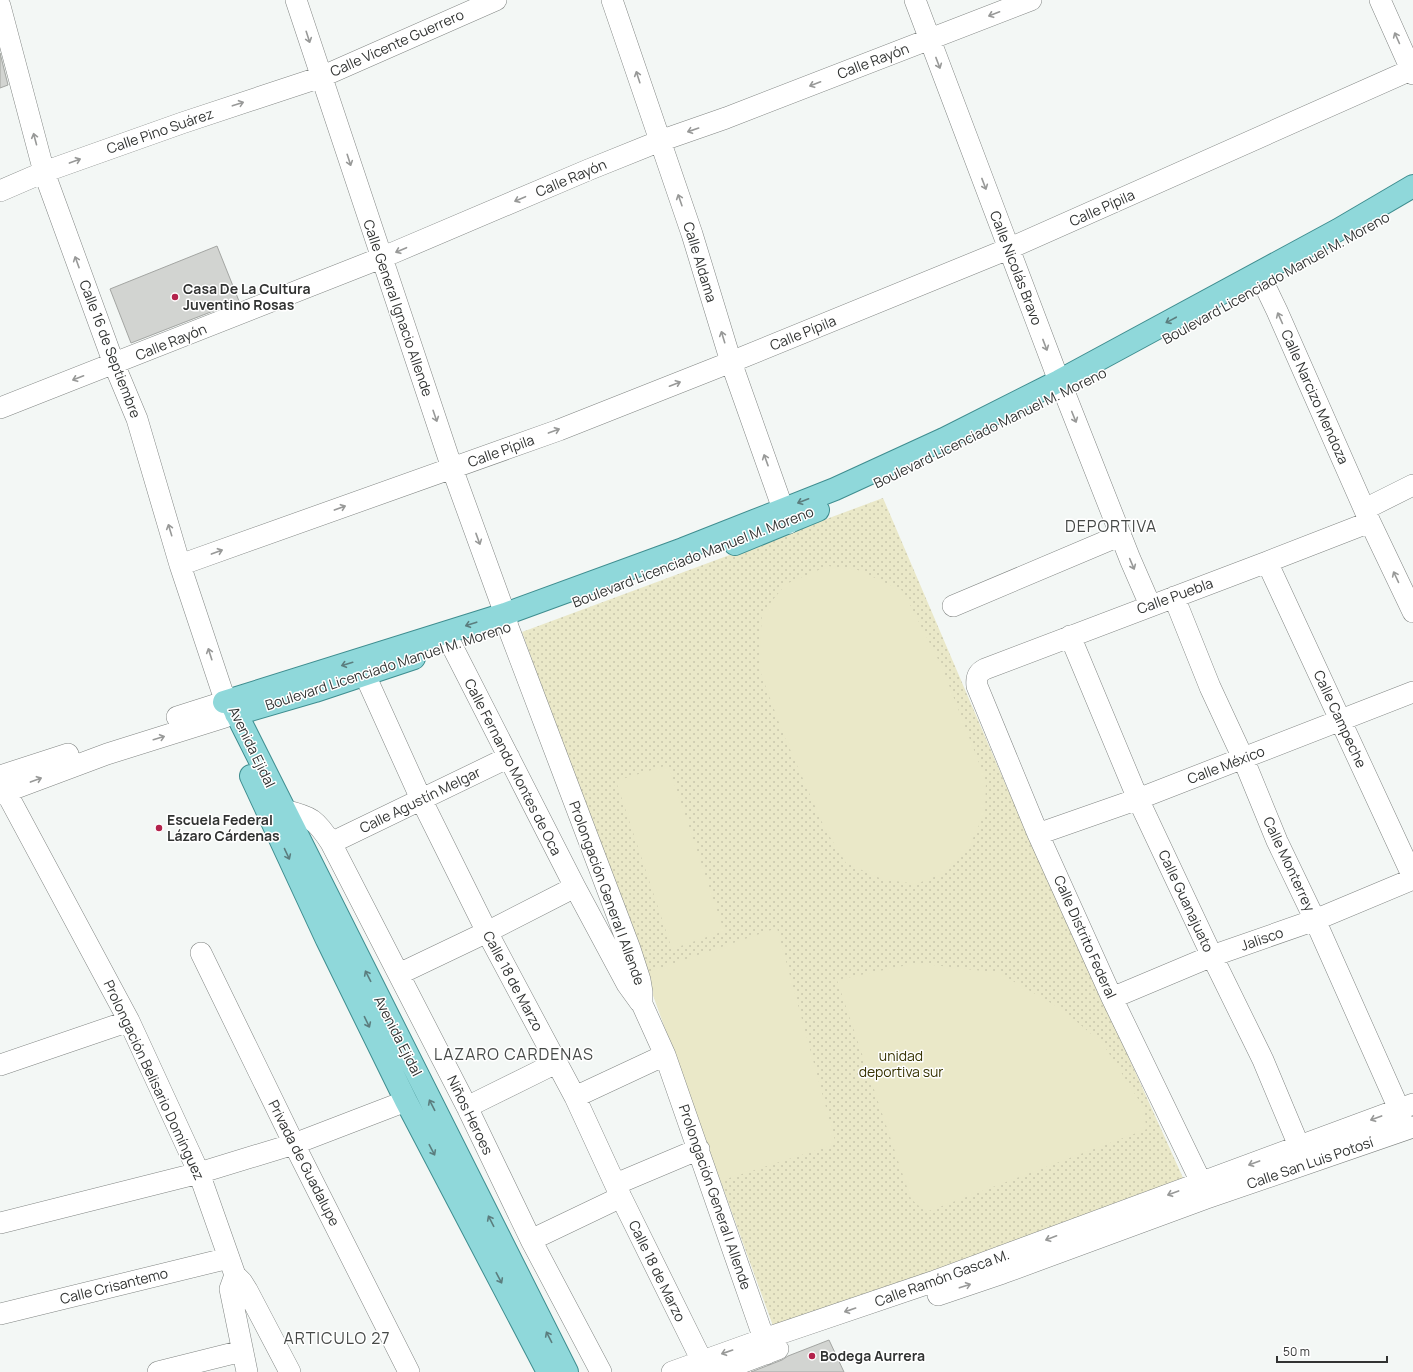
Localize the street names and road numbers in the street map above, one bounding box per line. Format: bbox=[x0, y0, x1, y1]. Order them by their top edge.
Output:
street label: Calle Vicente Guerrero bbox=[327, 4, 467, 81]
street label: Calle Rayón bbox=[834, 38, 911, 83]
street label: Calle Pino Suárez bbox=[104, 103, 216, 158]
street label: Calle Rayón bbox=[532, 154, 609, 201]
street label: Calle Pípila bbox=[1066, 185, 1137, 230]
street label: Boulevard Licenciado Manuel M. Moreno bbox=[1159, 207, 1393, 348]
street label: Calle Nicolás Bravo bbox=[986, 208, 1047, 328]
street label: Calle General Ignacio Allende bbox=[359, 217, 438, 399]
street label: Calle Aldama bbox=[679, 219, 722, 304]
street label: Calle 16 de Septiembre bbox=[75, 277, 146, 421]
street label: Calle Pípila bbox=[767, 311, 839, 354]
street label: Calle Rayón bbox=[132, 319, 209, 364]
street label: Calle Narcizo Mendoza bbox=[1277, 327, 1354, 467]
street label: Boulevard Licenciado Manuel M. Moreno bbox=[870, 363, 1109, 492]
street label: Calle Pípila bbox=[465, 430, 537, 471]
street label: Boulevard Licenciado Manuel M. Moreno bbox=[569, 502, 816, 611]
street label: Calle Puebla bbox=[1134, 573, 1215, 618]
street label: Boulevard Licenciado Manuel M. Moreno bbox=[263, 617, 513, 714]
street label: Calle Campeche bbox=[1310, 667, 1371, 771]
street label: Calle Fernando Montes de Oca bbox=[460, 675, 566, 858]
street label: Avenida Ejidal bbox=[225, 703, 280, 790]
street label: Calle México bbox=[1184, 741, 1267, 788]
street label: Calle Agustín Melgar bbox=[356, 762, 483, 837]
street label: Prolongación General I Allende bbox=[565, 798, 650, 988]
street label: Calle Monterrey bbox=[1259, 813, 1320, 915]
street label: Calle Guanajuato bbox=[1154, 847, 1218, 955]
street label: Calle Distrito Federal bbox=[1050, 872, 1121, 1001]
street label: Jalisco bbox=[1238, 922, 1286, 955]
street label: Calle 18 de Marzo bbox=[479, 927, 548, 1034]
street label: Prolongación Belisario Domínguez bbox=[100, 977, 209, 1183]
street label: Avenida Ejidal bbox=[370, 992, 427, 1079]
street label: Niños Heroes bbox=[443, 1072, 498, 1158]
street label: Privada de Guadalupe bbox=[264, 1096, 345, 1229]
street label: Prolongación General I Allende bbox=[675, 1102, 756, 1292]
street label: Calle San Luis Potosí bbox=[1244, 1132, 1376, 1193]
street label: Calle 18 de Marzo bbox=[625, 1217, 690, 1325]
street label: Calle Ramón Gasca M. bbox=[872, 1244, 1012, 1311]
street label: Calle Crisantemo bbox=[58, 1263, 170, 1308]

